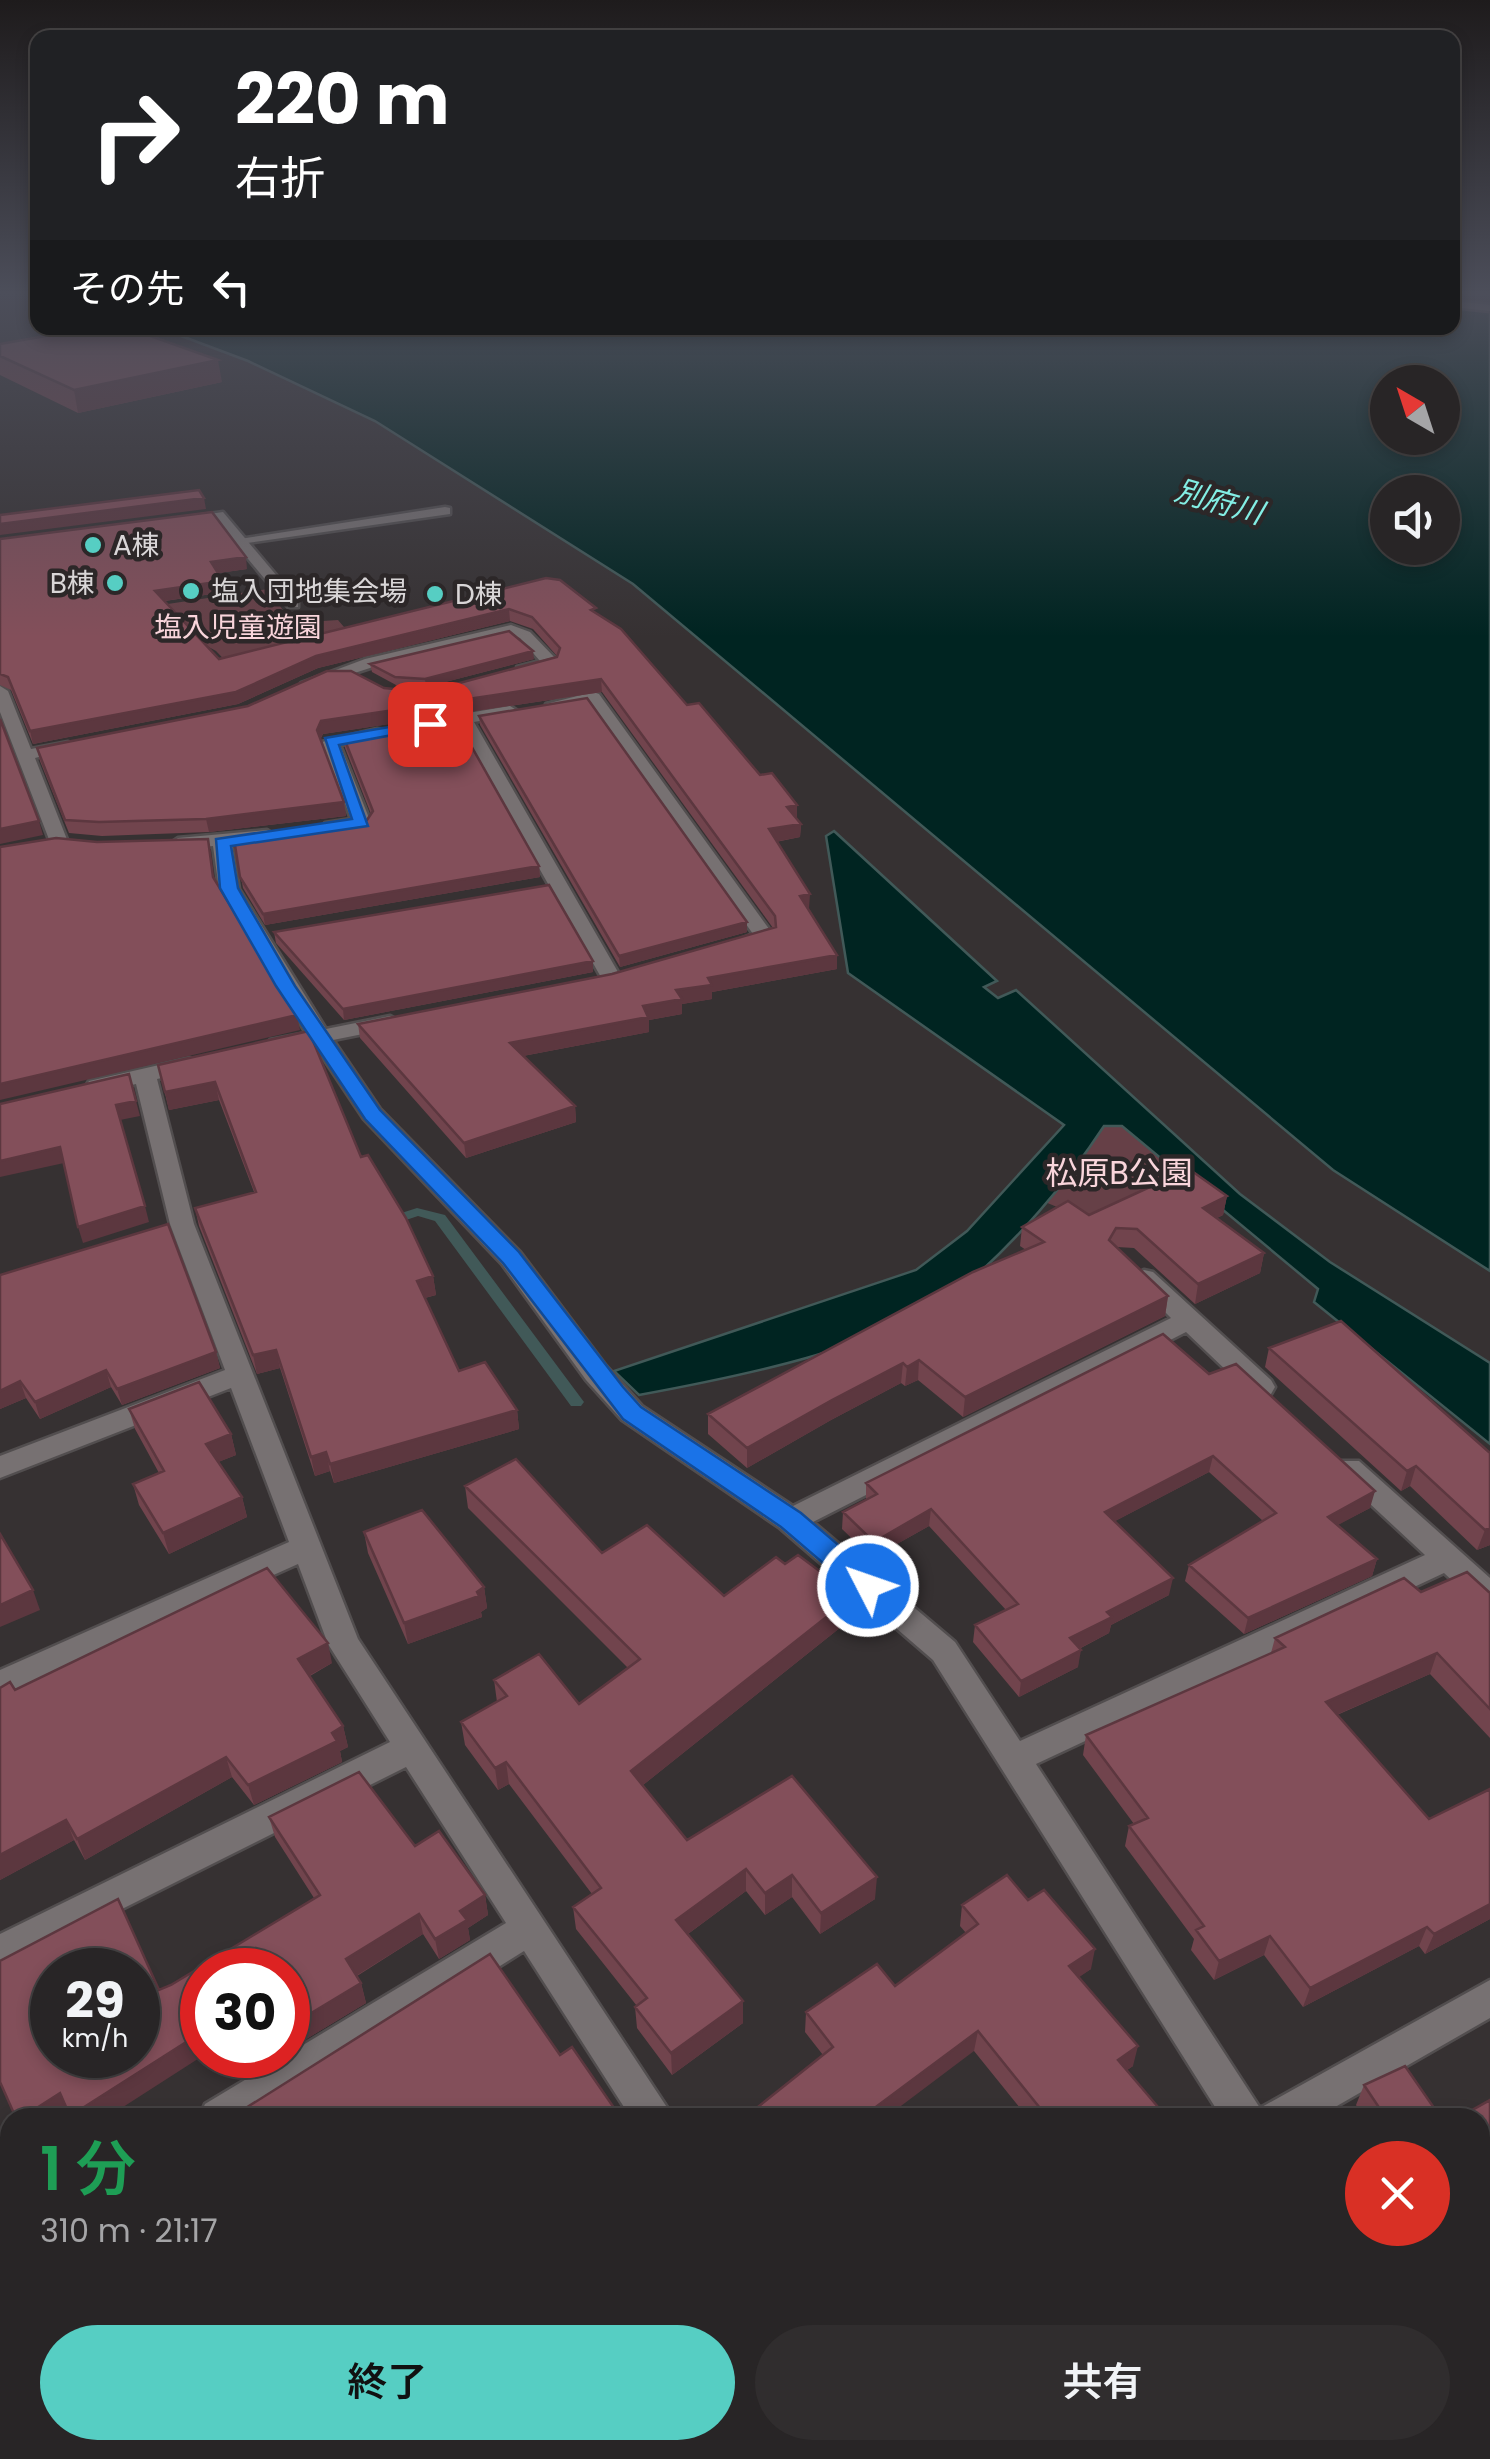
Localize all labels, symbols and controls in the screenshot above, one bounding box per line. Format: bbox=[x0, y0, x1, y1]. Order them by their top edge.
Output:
text: 220 m bbox=[235, 50, 450, 149]
icon: right bbox=[70, 70, 200, 200]
text: 右折 bbox=[235, 147, 325, 210]
icon: left bbox=[204, 260, 259, 315]
text: その先 bbox=[70, 262, 184, 315]
north arrow bbox=[1370, 365, 1460, 455]
map controls bbox=[1370, 365, 1460, 565]
water label: 別府川 bbox=[1170, 468, 1271, 535]
button: sound bbox=[1370, 475, 1460, 565]
place label: A棟 bbox=[113, 526, 160, 565]
marker: A棟 bbox=[82, 534, 104, 556]
place label: B棟 bbox=[50, 564, 95, 603]
marker: B棟 bbox=[104, 572, 126, 594]
place label: 塩入団地集会場 bbox=[211, 572, 407, 611]
place label: D棟 bbox=[455, 575, 503, 614]
marker: 塩入団地集会場 bbox=[180, 580, 202, 602]
marker: D棟 bbox=[424, 583, 446, 605]
park label: 塩入児童遊園 bbox=[154, 608, 322, 647]
pin bbox=[388, 682, 473, 767]
icon: arrive bbox=[403, 697, 458, 752]
park label: 松原B公園 bbox=[1045, 1150, 1193, 1195]
position arrow bbox=[816, 1534, 920, 1638]
speed limit sign: 30 bbox=[180, 1948, 310, 2078]
text: 29 bbox=[65, 1965, 125, 2036]
text: km/h bbox=[62, 2021, 128, 2056]
text: 1 分 bbox=[40, 2127, 136, 2211]
button: close bbox=[1345, 2141, 1450, 2246]
text: 310 m · 21:17 bbox=[40, 2208, 218, 2253]
button: 終了 bbox=[40, 2325, 735, 2440]
button: 共有 bbox=[755, 2325, 1450, 2440]

